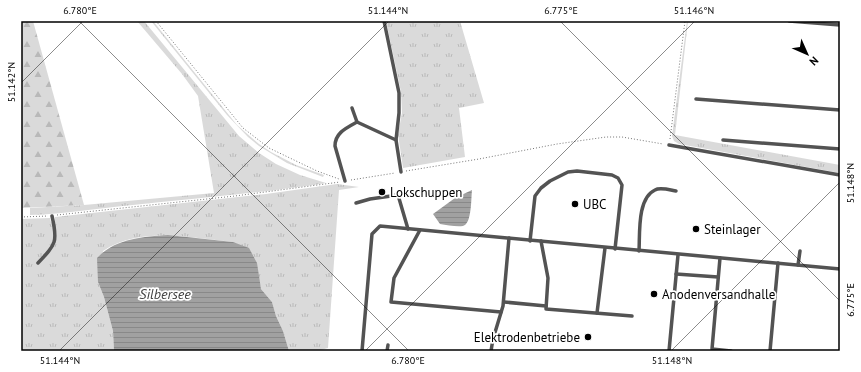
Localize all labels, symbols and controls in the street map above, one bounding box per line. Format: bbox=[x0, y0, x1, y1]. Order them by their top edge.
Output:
text: 6.780°E bbox=[63, 4, 97, 17]
text: 51.144°N bbox=[368, 4, 408, 17]
text: 6.775°E bbox=[544, 4, 578, 17]
text: 51.146°N bbox=[674, 4, 714, 17]
north arrow bbox=[787, 34, 827, 74]
text: N bbox=[807, 54, 822, 69]
text: 51.142°N bbox=[5, 62, 18, 102]
text: 51.148°N bbox=[844, 163, 857, 203]
place label: Lokschuppen bbox=[390, 184, 462, 201]
marker: Lokschuppen bbox=[377, 187, 387, 197]
place label: UBC bbox=[583, 196, 607, 213]
marker: UBC bbox=[570, 199, 580, 209]
place label: Steinlager bbox=[704, 221, 761, 238]
marker: Steinlager bbox=[691, 224, 701, 234]
text: 6.775°E bbox=[844, 283, 857, 317]
water label: Silbersee bbox=[139, 285, 191, 303]
place label: Anodenversandhalle bbox=[662, 286, 775, 303]
marker: Anodenversandhalle bbox=[649, 289, 659, 299]
place label: Elektrodenbetriebe bbox=[474, 329, 580, 346]
marker: Elektrodenbetriebe bbox=[583, 332, 593, 342]
text: 51.144°N bbox=[40, 354, 80, 367]
text: 6.780°E bbox=[391, 354, 425, 367]
text: 51.148°N bbox=[652, 354, 692, 367]

